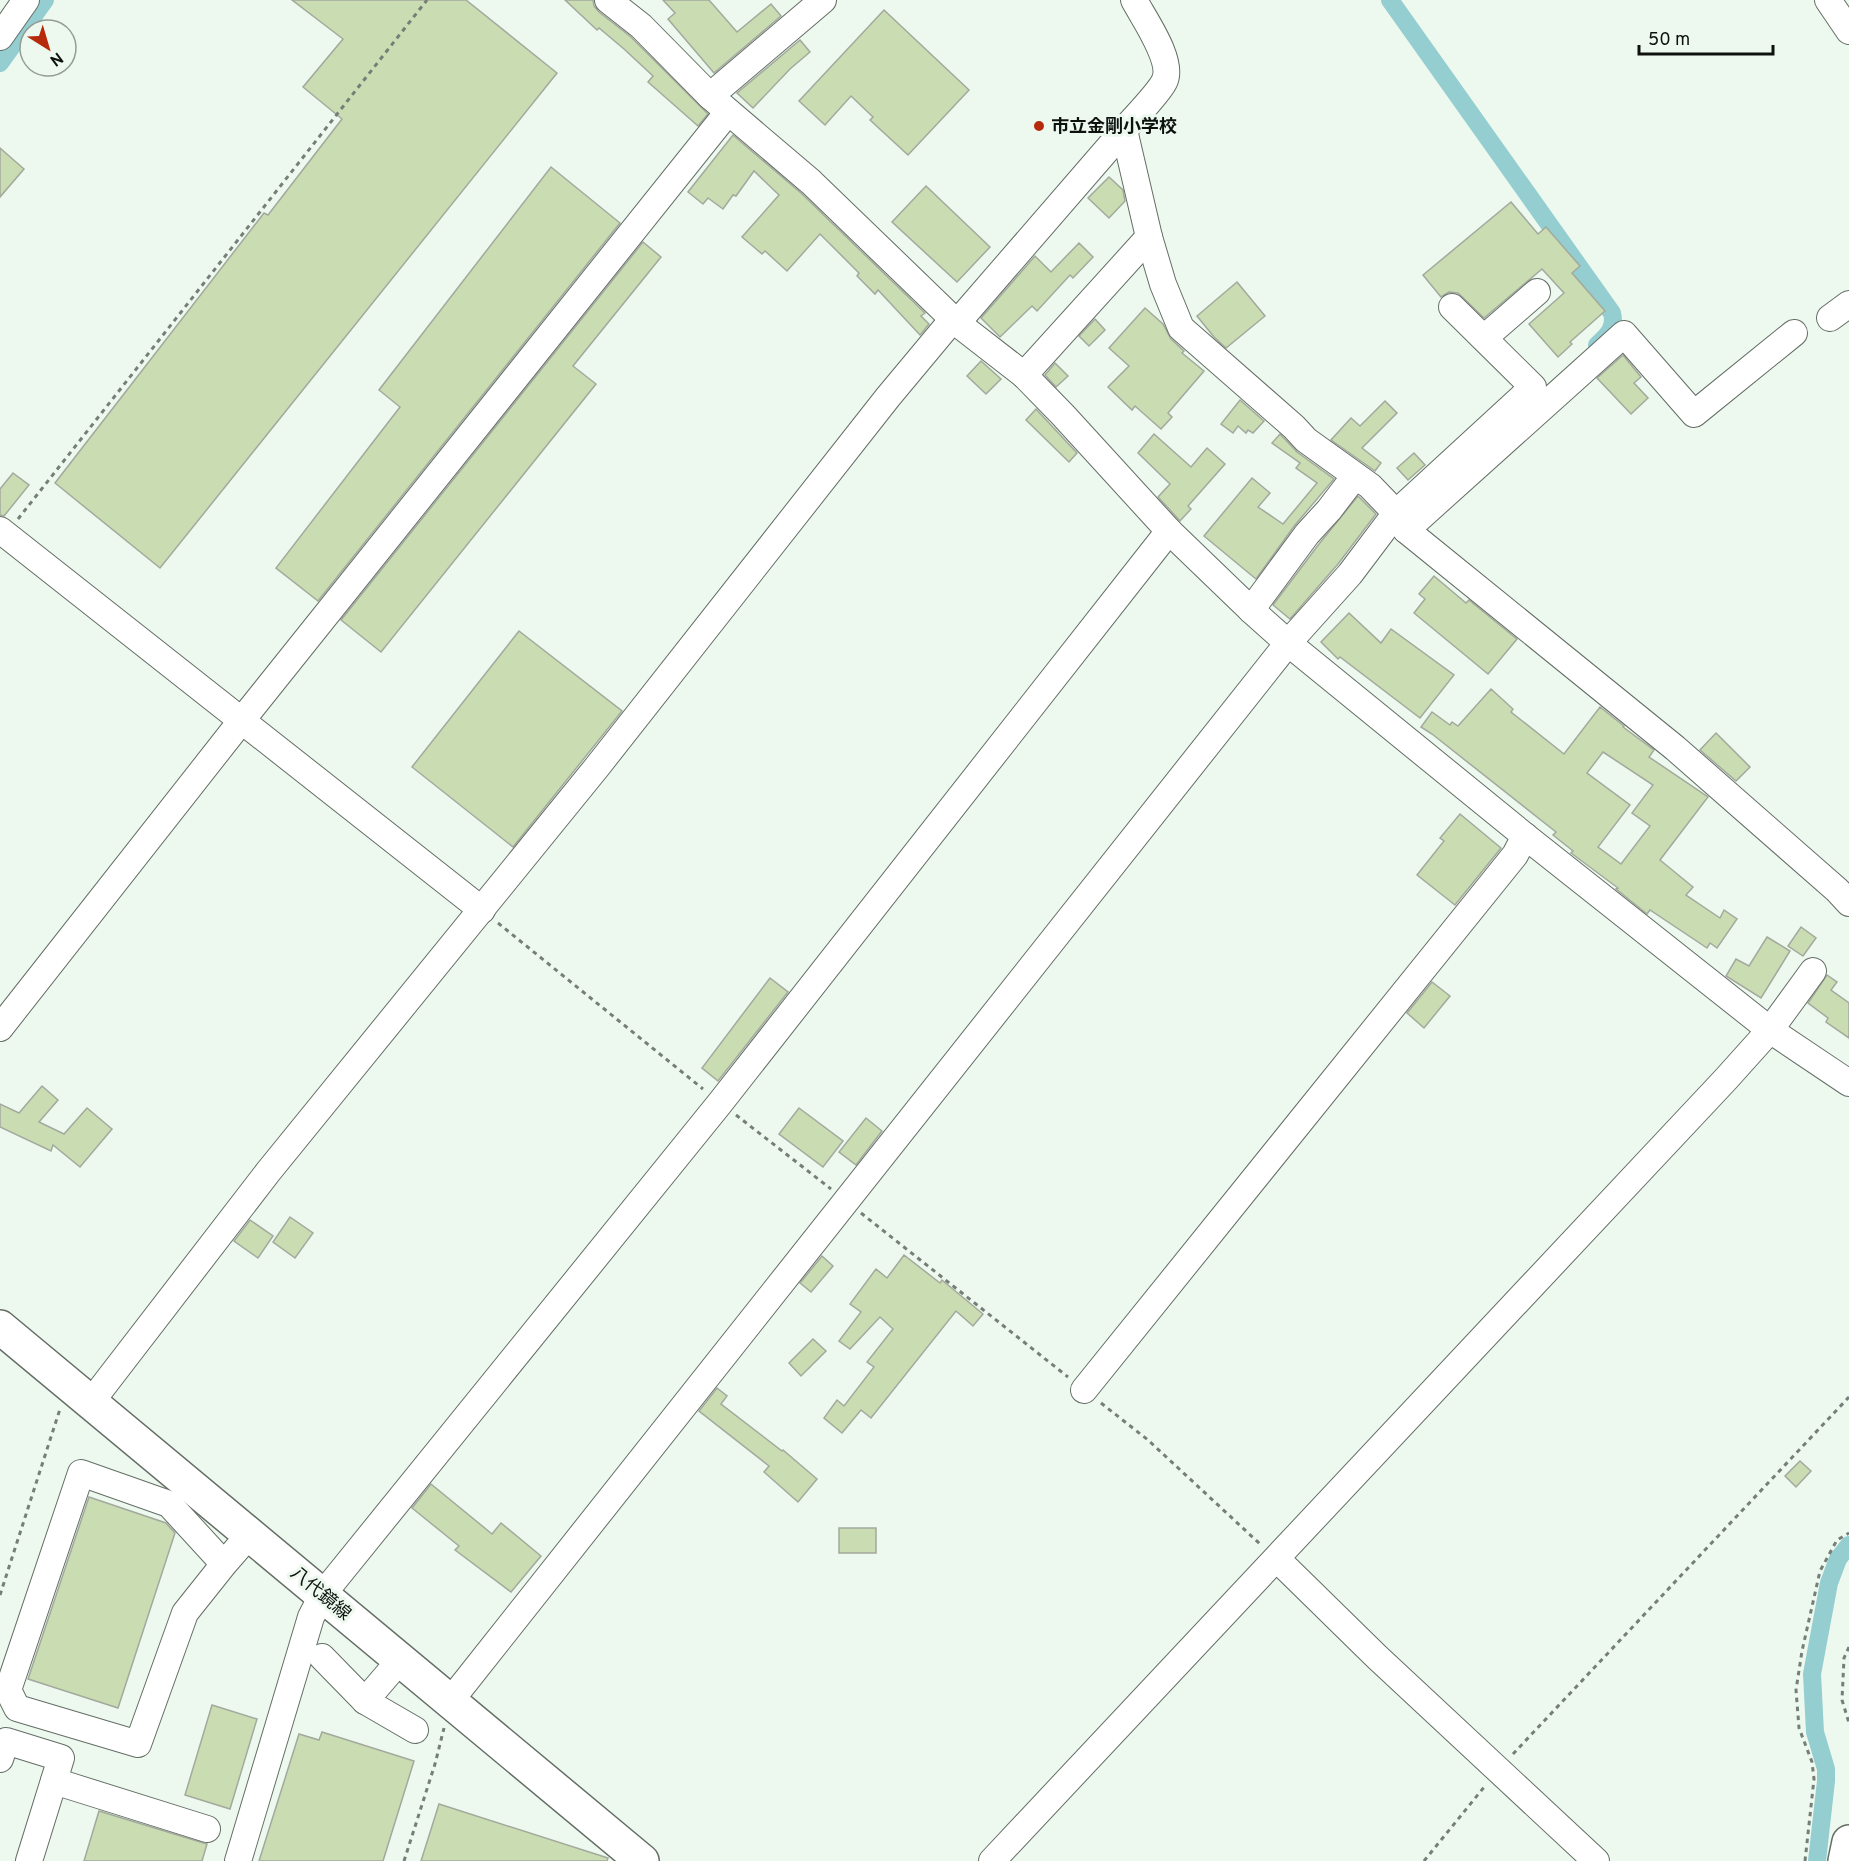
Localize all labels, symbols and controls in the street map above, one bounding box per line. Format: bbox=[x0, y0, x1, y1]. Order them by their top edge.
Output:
north arrow bbox=[18, 18, 78, 78]
scale bar bbox=[1639, 18, 1772, 56]
text: 50 m bbox=[1648, 29, 1690, 52]
text: N bbox=[45, 47, 66, 70]
place label: 市立金剛小学校 bbox=[1051, 116, 1177, 139]
marker: 市立金剛小学校 bbox=[1032, 119, 1046, 133]
street label: 八代鏡線 bbox=[285, 1562, 355, 1626]

